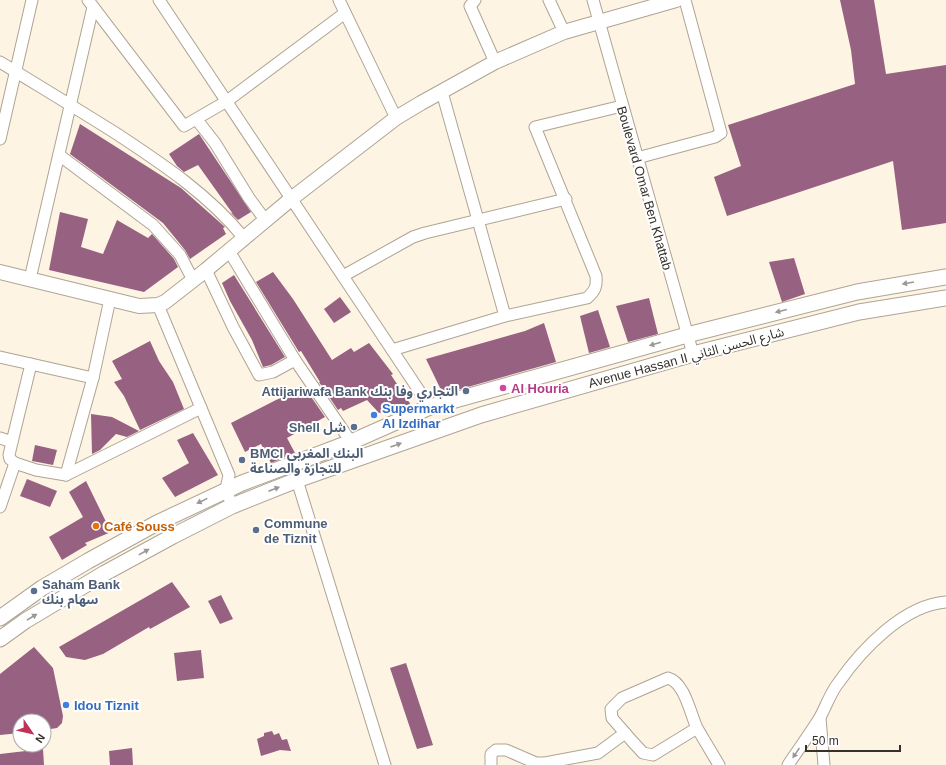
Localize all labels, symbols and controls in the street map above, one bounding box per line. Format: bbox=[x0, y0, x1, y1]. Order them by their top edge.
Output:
street label: Boulevard Omar Ben Khattab bbox=[614, 104, 675, 272]
one-way arrow bbox=[901, 281, 914, 287]
one-way arrow bbox=[774, 308, 786, 314]
street label: Avenue Hassan II شارع الحسن الثاني bbox=[587, 324, 786, 394]
one-way arrow bbox=[649, 341, 661, 347]
place label: Al Houria bbox=[511, 381, 570, 396]
marker: Al Houria bbox=[498, 383, 508, 393]
place label: Attijariwafa Bank التجاري وفا بنك bbox=[261, 384, 458, 402]
marker: Attijariwafa Bank التجاري وفا بنك bbox=[461, 386, 471, 396]
place label: Supermarkt Al Izdihar bbox=[382, 401, 455, 431]
marker: Supermarkt Al Izdihar bbox=[369, 410, 379, 420]
place label: Shell شل bbox=[289, 420, 346, 435]
marker: Shell شل bbox=[349, 422, 359, 432]
one-way arrow bbox=[391, 442, 403, 448]
place label: BMCI البنك المغربي للتجارة والصناعة bbox=[250, 446, 363, 476]
marker: BMCI البنك المغربي للتجارة والصناعة bbox=[237, 455, 247, 465]
one-way arrow bbox=[268, 486, 280, 492]
one-way arrow bbox=[197, 498, 208, 504]
place label: Commune de Tiznit bbox=[264, 516, 328, 546]
place label: Café Souss bbox=[104, 519, 175, 534]
marker: Café Souss bbox=[91, 521, 101, 531]
marker: Commune de Tiznit bbox=[251, 525, 261, 535]
one-way arrow bbox=[138, 548, 150, 555]
place label: Saham Bank سهام بنك bbox=[42, 577, 121, 609]
marker: Saham Bank سهام بنك bbox=[29, 586, 39, 596]
one-way arrow bbox=[26, 613, 38, 620]
place label: Idou Tiznit bbox=[74, 698, 139, 713]
marker: Idou Tiznit bbox=[61, 700, 71, 710]
north arrow bbox=[12, 713, 52, 753]
scale bar bbox=[806, 727, 900, 753]
text: N bbox=[33, 732, 47, 745]
text: 50 m bbox=[812, 734, 839, 748]
one-way arrow bbox=[792, 748, 800, 758]

